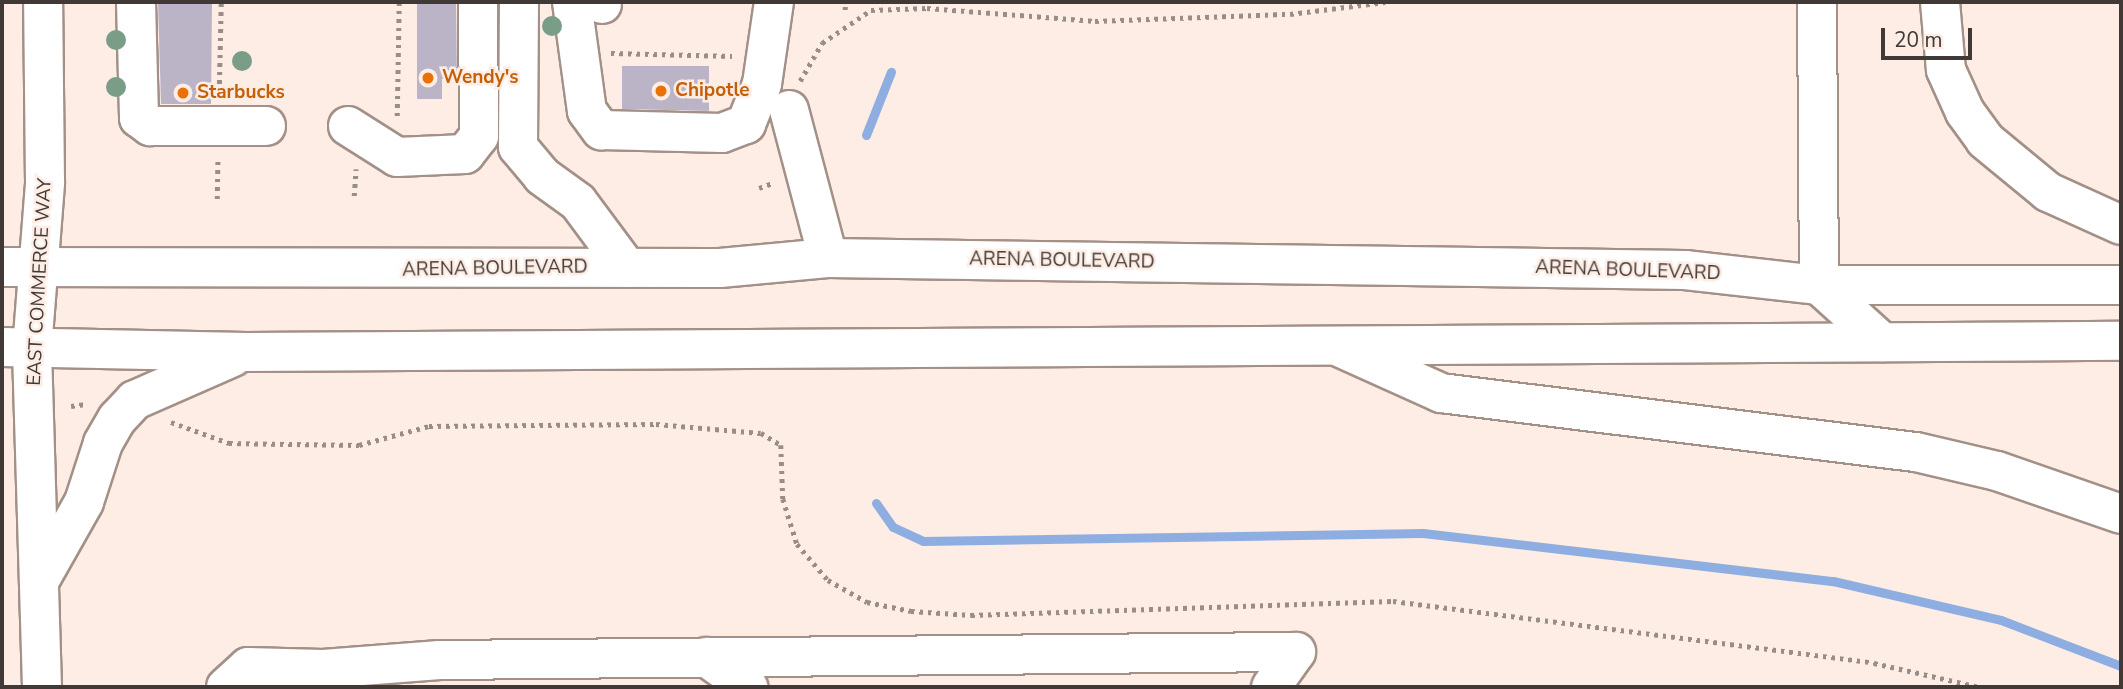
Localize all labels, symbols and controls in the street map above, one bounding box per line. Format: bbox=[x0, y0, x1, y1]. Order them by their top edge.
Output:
scale bar bbox=[1885, 14, 1976, 58]
text: 20 m bbox=[1894, 26, 1943, 54]
place label: Wendy's bbox=[442, 67, 519, 89]
marker: Wendy's bbox=[420, 70, 436, 86]
place label: Chipotle bbox=[675, 80, 750, 102]
place label: Starbucks bbox=[197, 82, 285, 104]
marker: Chipotle bbox=[653, 83, 669, 99]
marker: Starbucks bbox=[175, 85, 191, 101]
street label: EAST COMMERCE WAY bbox=[23, 178, 57, 386]
street label: ARENA BOULEVARD bbox=[969, 248, 1155, 274]
street label: ARENA BOULEVARD bbox=[402, 256, 588, 282]
street label: ARENA BOULEVARD bbox=[1535, 256, 1721, 286]

